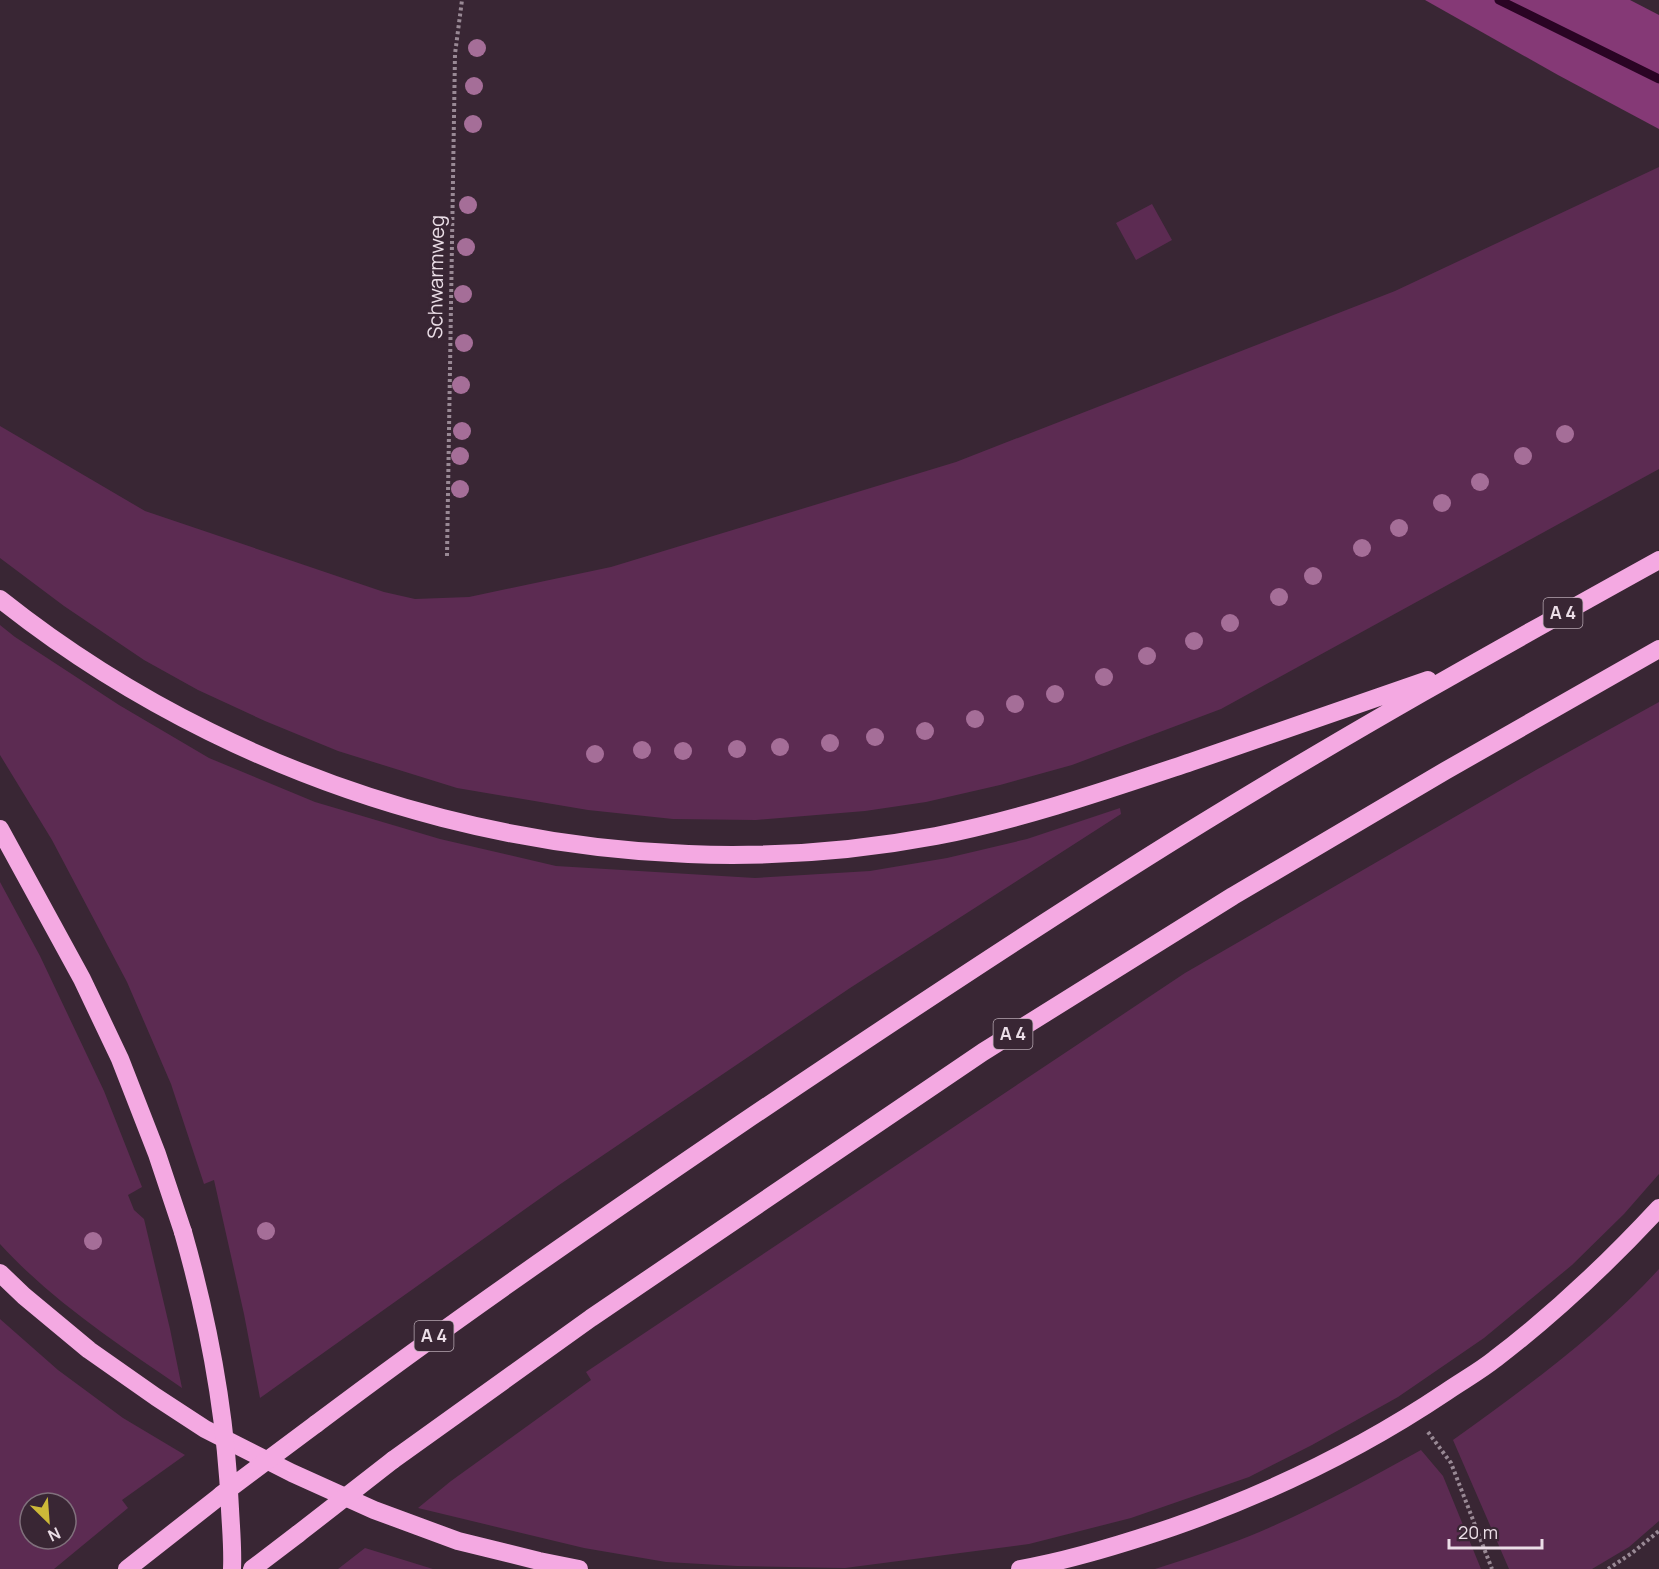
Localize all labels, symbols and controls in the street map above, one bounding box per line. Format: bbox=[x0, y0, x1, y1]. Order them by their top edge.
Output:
street label: Schwarmweg bbox=[421, 215, 450, 339]
road number: A 4 bbox=[1544, 598, 1582, 628]
road number: A 4 bbox=[994, 1019, 1032, 1049]
road number: A 4 bbox=[414, 1321, 454, 1351]
north arrow bbox=[18, 1491, 78, 1551]
scale bar bbox=[1449, 1512, 1542, 1550]
text: 20 m bbox=[1458, 1520, 1498, 1544]
text: N bbox=[44, 1522, 64, 1547]

